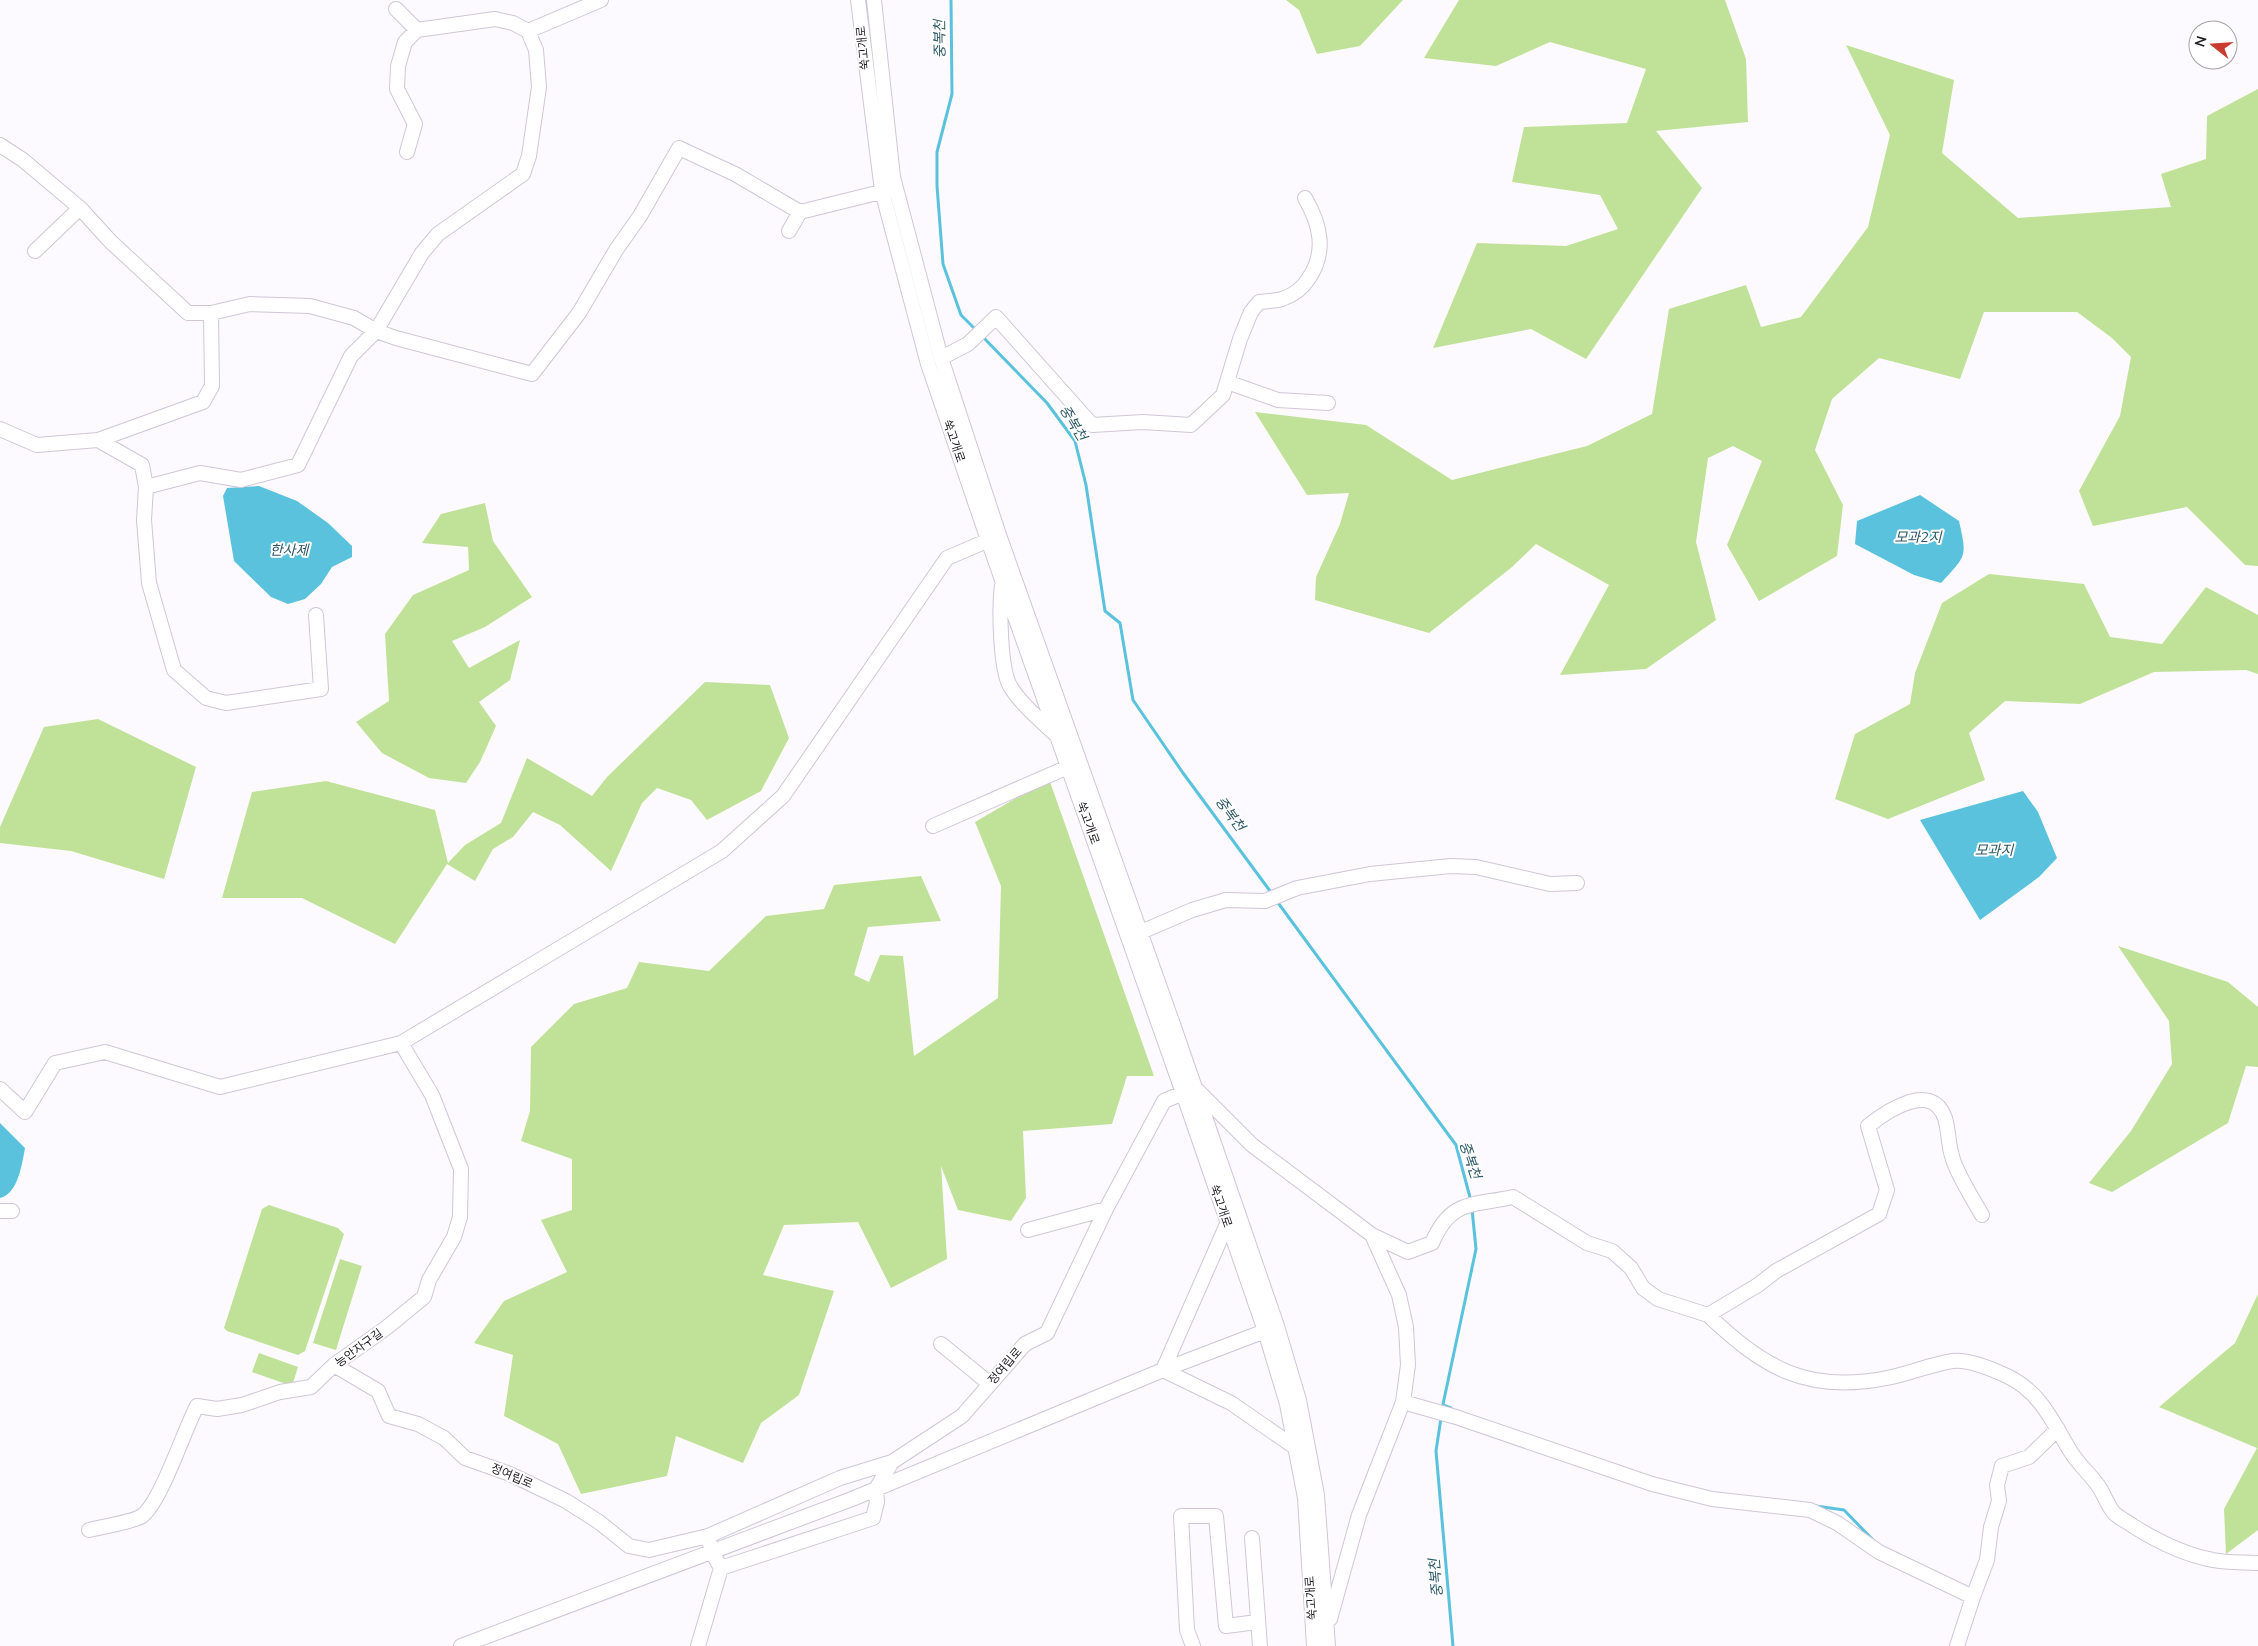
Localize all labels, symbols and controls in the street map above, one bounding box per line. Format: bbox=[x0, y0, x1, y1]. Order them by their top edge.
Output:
water label: 중복천 bbox=[930, 18, 950, 58]
north arrow bbox=[2188, 20, 2238, 70]
street label: 쑥고개로 bbox=[853, 25, 873, 71]
text: N bbox=[2190, 34, 2212, 49]
water label: 중복천 bbox=[1055, 402, 1092, 445]
street label: 쑥고개로 bbox=[939, 418, 969, 464]
water label: 모과2지 bbox=[1894, 528, 1943, 547]
water label: 한사제 bbox=[270, 541, 310, 560]
water label: 중복천 bbox=[1211, 793, 1250, 836]
street label: 쑥고개로 bbox=[1073, 800, 1103, 846]
water label: 모과지 bbox=[1975, 841, 2014, 860]
water label: 중복천 bbox=[1455, 1139, 1486, 1182]
street label: 쑥고개로 bbox=[1206, 1183, 1236, 1229]
street label: 능안자구길 bbox=[332, 1325, 386, 1371]
street label: 정여립로 bbox=[984, 1344, 1026, 1388]
street label: 정여립로 bbox=[489, 1460, 535, 1492]
water label: 중복천 bbox=[1425, 1557, 1447, 1598]
street label: 쑥고개로 bbox=[1301, 1575, 1321, 1621]

